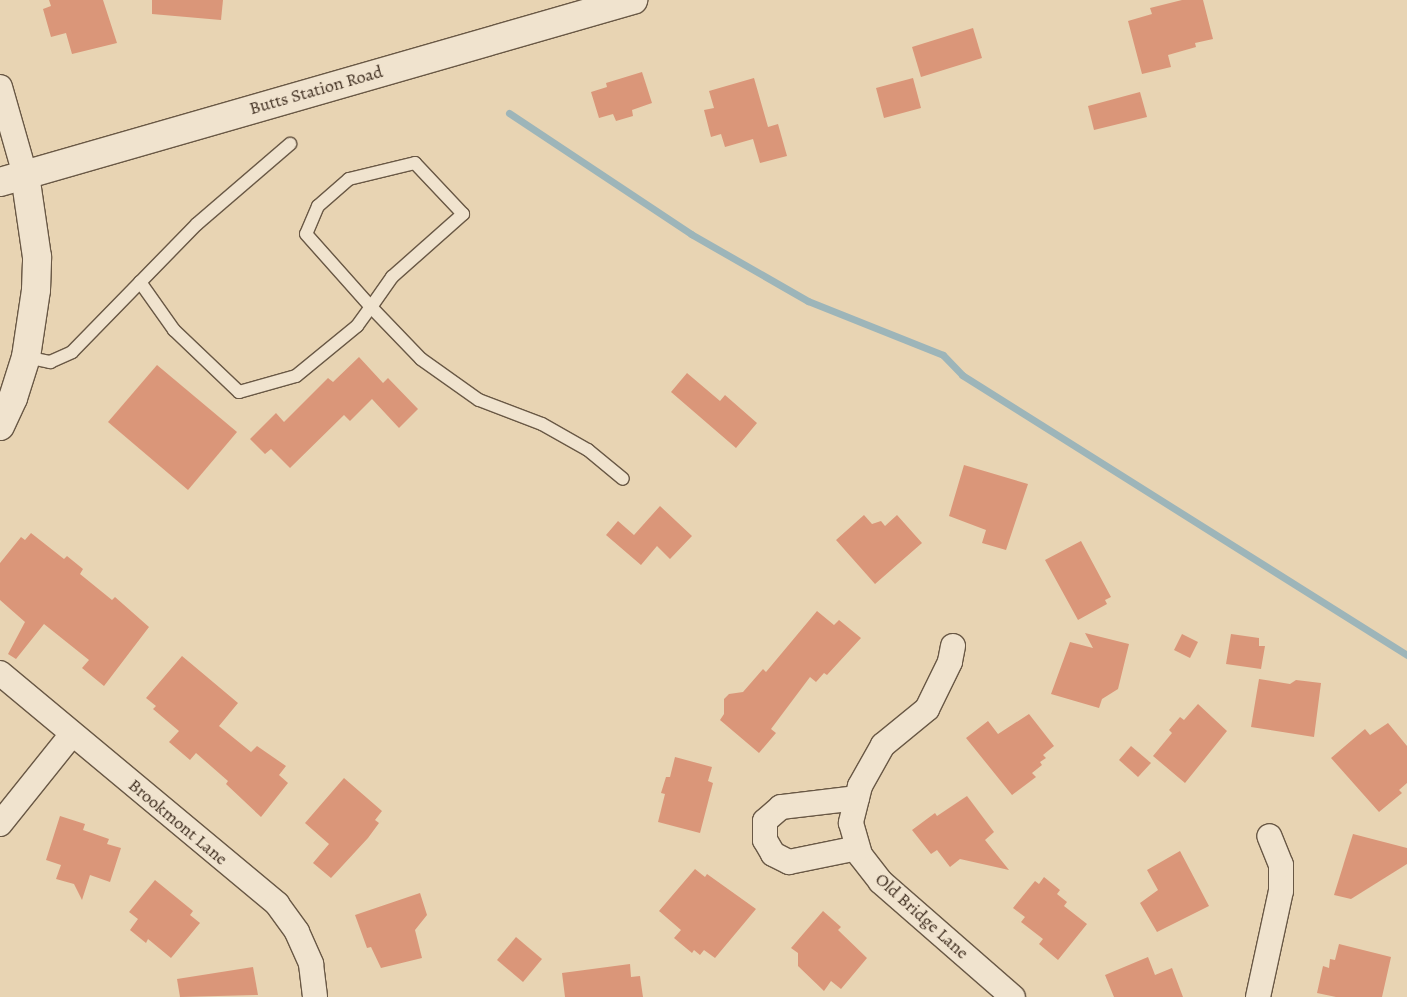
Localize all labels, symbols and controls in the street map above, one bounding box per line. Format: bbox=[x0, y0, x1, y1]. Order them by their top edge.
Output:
street label: Butts Station Road bbox=[247, 61, 385, 119]
street label: Brookmont Lane bbox=[124, 774, 232, 870]
street label: Old Bridge Lane bbox=[871, 868, 973, 964]

